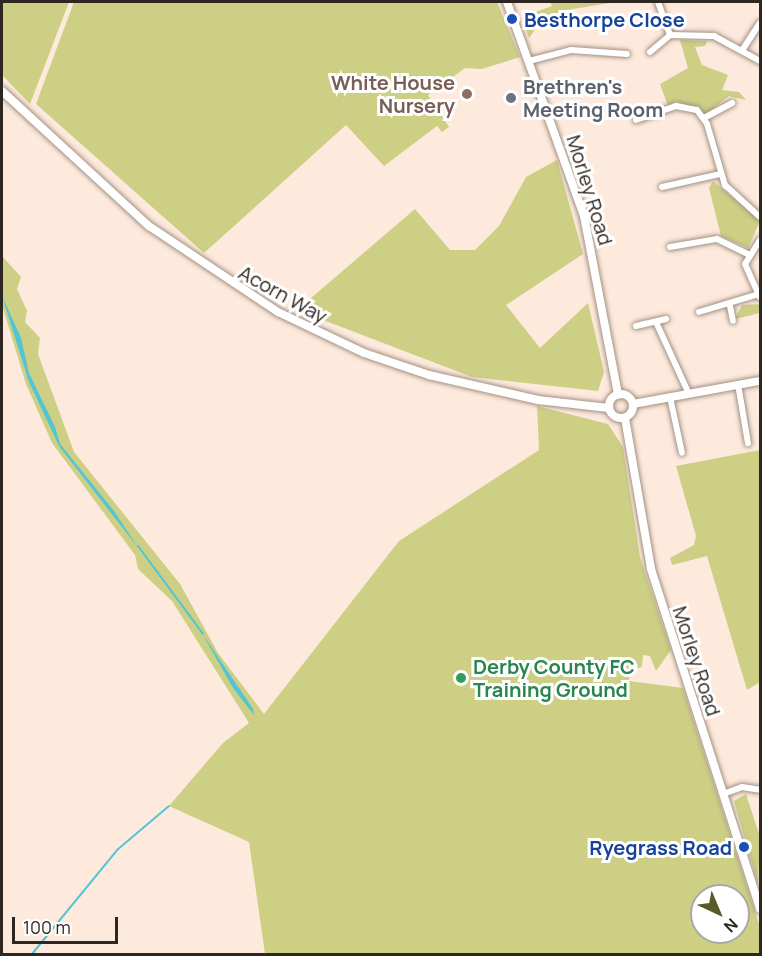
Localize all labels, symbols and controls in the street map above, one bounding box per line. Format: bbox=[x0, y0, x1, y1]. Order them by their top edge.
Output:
place label: Besthorpe Close bbox=[524, 7, 685, 31]
marker: Besthorpe Close bbox=[505, 12, 519, 26]
place label: White House Nursery bbox=[331, 70, 455, 117]
place label: Brethren's Meeting Room bbox=[523, 74, 663, 121]
marker: White House Nursery bbox=[460, 87, 474, 101]
marker: Brethren's Meeting Room bbox=[504, 91, 518, 105]
street label: Morley Road bbox=[562, 132, 618, 248]
street label: Acorn Way bbox=[235, 260, 331, 328]
street label: Morley Road bbox=[668, 603, 726, 719]
place label: Derby County FC Training Ground bbox=[473, 654, 635, 701]
marker: Derby County FC Training Ground bbox=[454, 671, 468, 685]
place label: Ryegrass Road bbox=[589, 835, 732, 859]
marker: Ryegrass Road bbox=[737, 840, 751, 854]
north arrow bbox=[690, 884, 750, 944]
scale bar bbox=[15, 905, 122, 943]
text: N bbox=[719, 914, 743, 937]
text: 100 m bbox=[23, 915, 71, 939]

